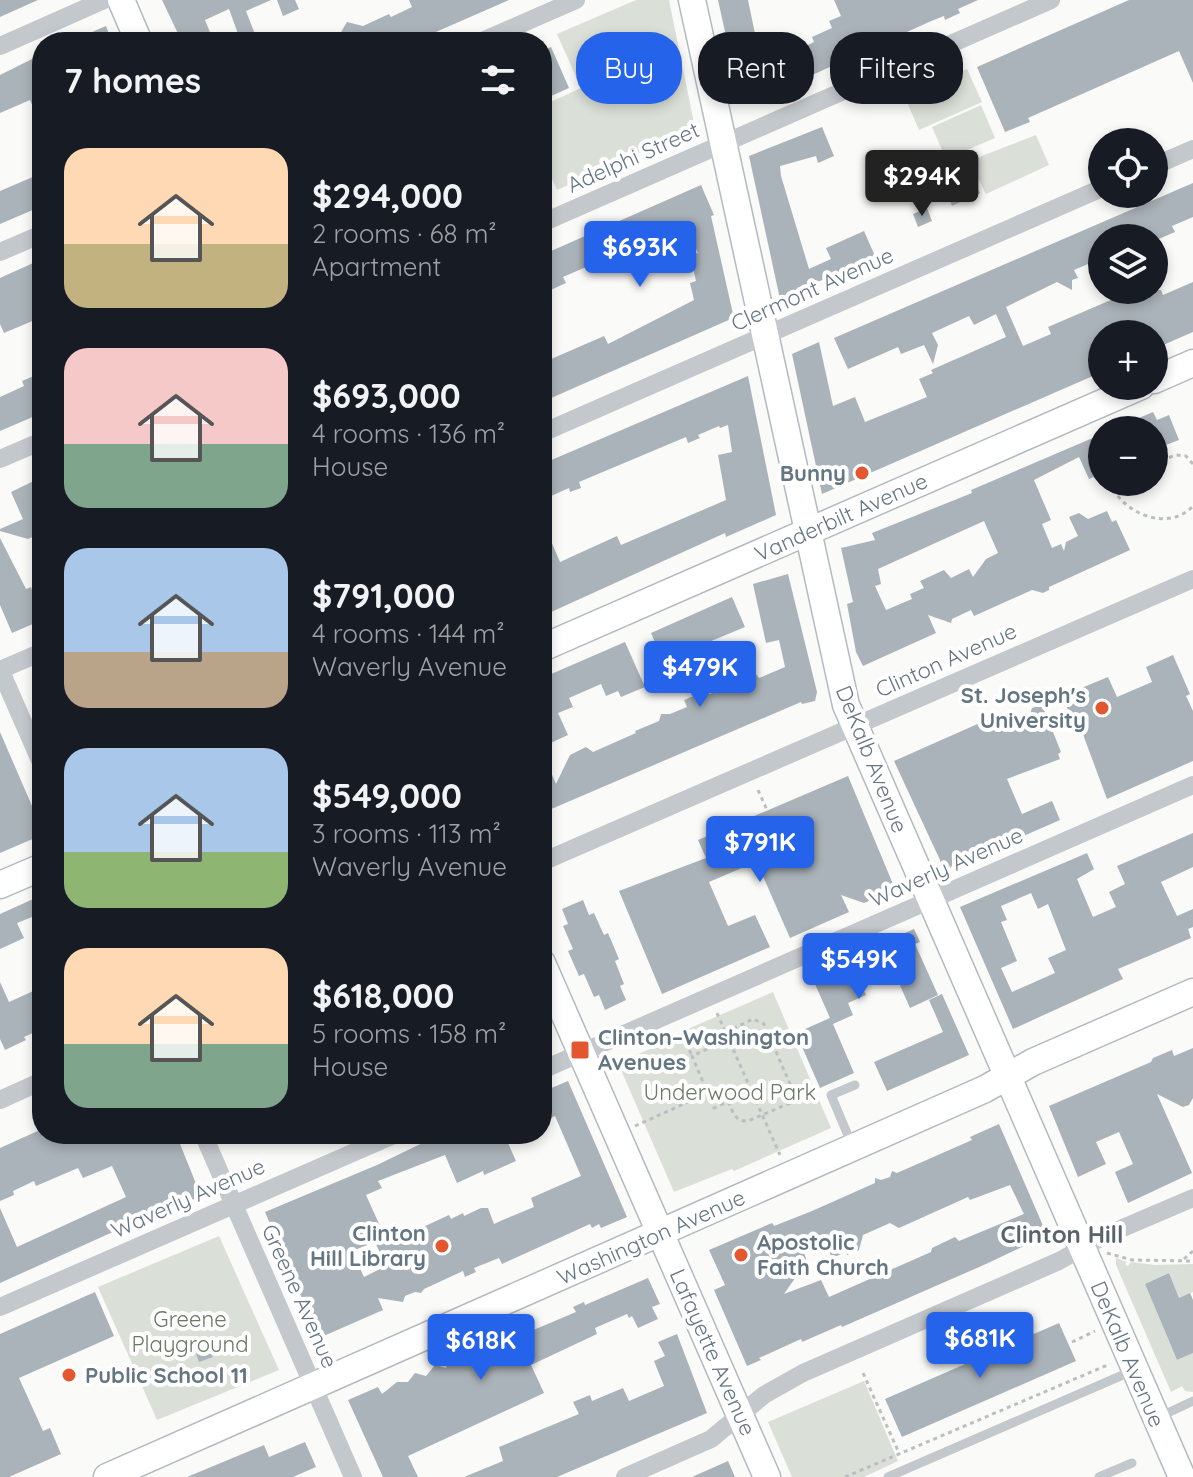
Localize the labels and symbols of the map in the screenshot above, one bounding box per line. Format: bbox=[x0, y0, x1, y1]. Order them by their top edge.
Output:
street label: Adelphi Street bbox=[563, 115, 703, 199]
pin: $294K bbox=[866, 150, 978, 218]
pin: $693K bbox=[584, 221, 696, 289]
street label: Clermont Avenue bbox=[726, 241, 898, 337]
place label: Bunny bbox=[780, 459, 846, 487]
marker: Bunny bbox=[853, 464, 871, 482]
street label: Vanderbilt Avenue bbox=[750, 466, 932, 568]
street label: Clinton Avenue bbox=[871, 616, 1021, 704]
pin: $479K bbox=[644, 641, 756, 709]
street label: DeKalb Avenue bbox=[830, 681, 914, 837]
place label: St. Joseph's University bbox=[961, 681, 1086, 734]
marker: St. Joseph's University bbox=[1093, 699, 1111, 717]
pin: $791K bbox=[704, 816, 816, 884]
street label: Waverly Avenue bbox=[865, 821, 1027, 913]
pin: $549K bbox=[803, 933, 915, 1001]
place label: Clinton–Washington Avenues bbox=[598, 1023, 809, 1076]
marker: Clinton–Washington Avenues bbox=[569, 1039, 591, 1061]
park label: Underwood Park bbox=[644, 1078, 816, 1106]
street label: Waverly Avenue bbox=[107, 1152, 269, 1244]
street label: Washington Avenue bbox=[553, 1183, 749, 1291]
place label: Clinton Hill Library bbox=[310, 1219, 426, 1272]
district label: Clinton Hill bbox=[1000, 1219, 1124, 1249]
street label: Greene Avenue bbox=[256, 1220, 344, 1372]
place label: Apostolic Faith Church bbox=[757, 1228, 889, 1281]
marker: Clinton Hill Library bbox=[433, 1237, 451, 1255]
marker: Apostolic Faith Church bbox=[732, 1246, 750, 1264]
street label: Lafayette Avenue bbox=[664, 1264, 762, 1440]
street label: DeKalb Avenue bbox=[1085, 1277, 1171, 1431]
park label: Greene Playground bbox=[131, 1305, 249, 1358]
pin: $681K bbox=[924, 1312, 1036, 1380]
pin: $618K bbox=[425, 1314, 537, 1382]
place label: Public School 11 bbox=[85, 1361, 248, 1389]
marker: Public School 11 bbox=[60, 1366, 78, 1384]

